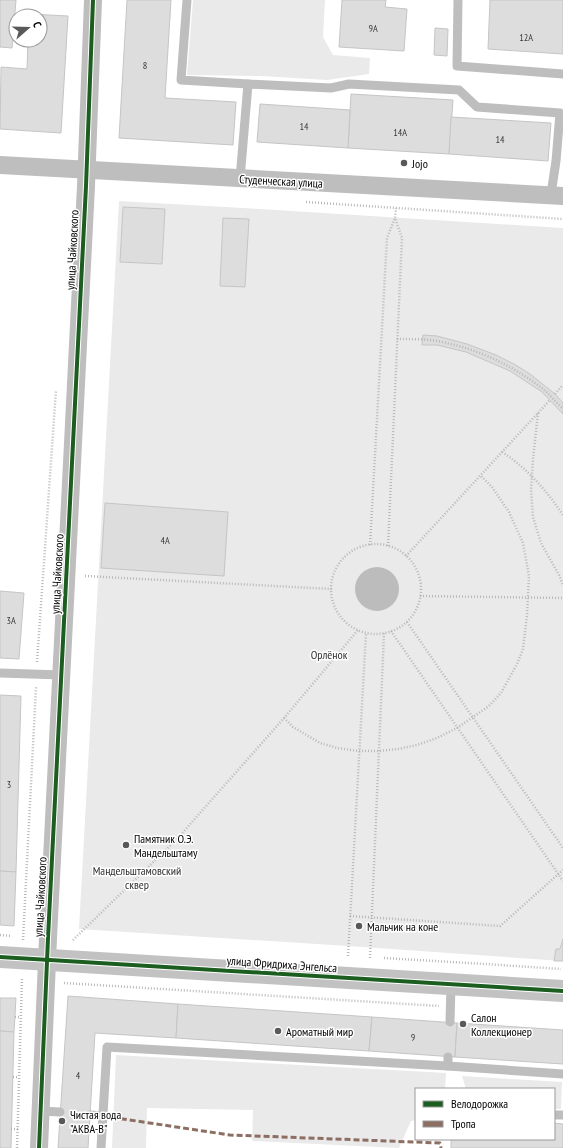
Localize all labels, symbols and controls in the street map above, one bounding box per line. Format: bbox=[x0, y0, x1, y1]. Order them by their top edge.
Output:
north arrow bbox=[8, 8, 48, 48]
text: С bbox=[30, 20, 45, 29]
house number: 9А bbox=[368, 22, 378, 35]
house number: 12А bbox=[519, 31, 533, 44]
house number: 8 bbox=[143, 59, 147, 72]
house number: 14 bbox=[300, 120, 309, 133]
house number: 14А bbox=[393, 126, 407, 139]
house number: 14 bbox=[496, 133, 505, 146]
place label: Jojo bbox=[411, 156, 428, 171]
marker: Jojo bbox=[399, 158, 409, 168]
street label: Студенческая улица bbox=[239, 171, 323, 191]
street label: улица Чайковского bbox=[62, 210, 82, 290]
street label: улица Чайковского bbox=[47, 534, 67, 614]
house number: 4А bbox=[160, 534, 170, 547]
house number: 3А bbox=[6, 614, 16, 627]
park label: Орлёнок bbox=[311, 647, 348, 662]
house number: 3 bbox=[7, 778, 11, 791]
place label: Памятник О.Э. Мандельштаму bbox=[134, 831, 198, 860]
marker: Памятник О.Э. Мандельштаму bbox=[121, 840, 131, 850]
street label: улица Чайковского bbox=[30, 857, 50, 937]
park label: Мандельштамовский сквер bbox=[93, 863, 181, 892]
place label: Мальчик на коне bbox=[367, 919, 438, 934]
marker: Мальчик на коне bbox=[354, 921, 364, 931]
street label: улица Фридриха Энгельса bbox=[226, 953, 338, 975]
place label: Салон Коллекционер bbox=[471, 1010, 532, 1039]
marker: Салон Коллекционер bbox=[458, 1019, 468, 1029]
place label: Ароматный мир bbox=[286, 1024, 353, 1039]
marker: Ароматный мир bbox=[273, 1026, 283, 1036]
house number: 9 bbox=[411, 1031, 415, 1044]
house number: 4 bbox=[76, 1069, 81, 1082]
legend bbox=[415, 1088, 555, 1140]
text: Велодорожка bbox=[451, 1096, 508, 1111]
place label: Чистая вода "АКВА-В" bbox=[70, 1107, 121, 1136]
marker: Чистая вода "АКВА-В" bbox=[57, 1116, 67, 1126]
text: Тропа bbox=[451, 1116, 476, 1131]

